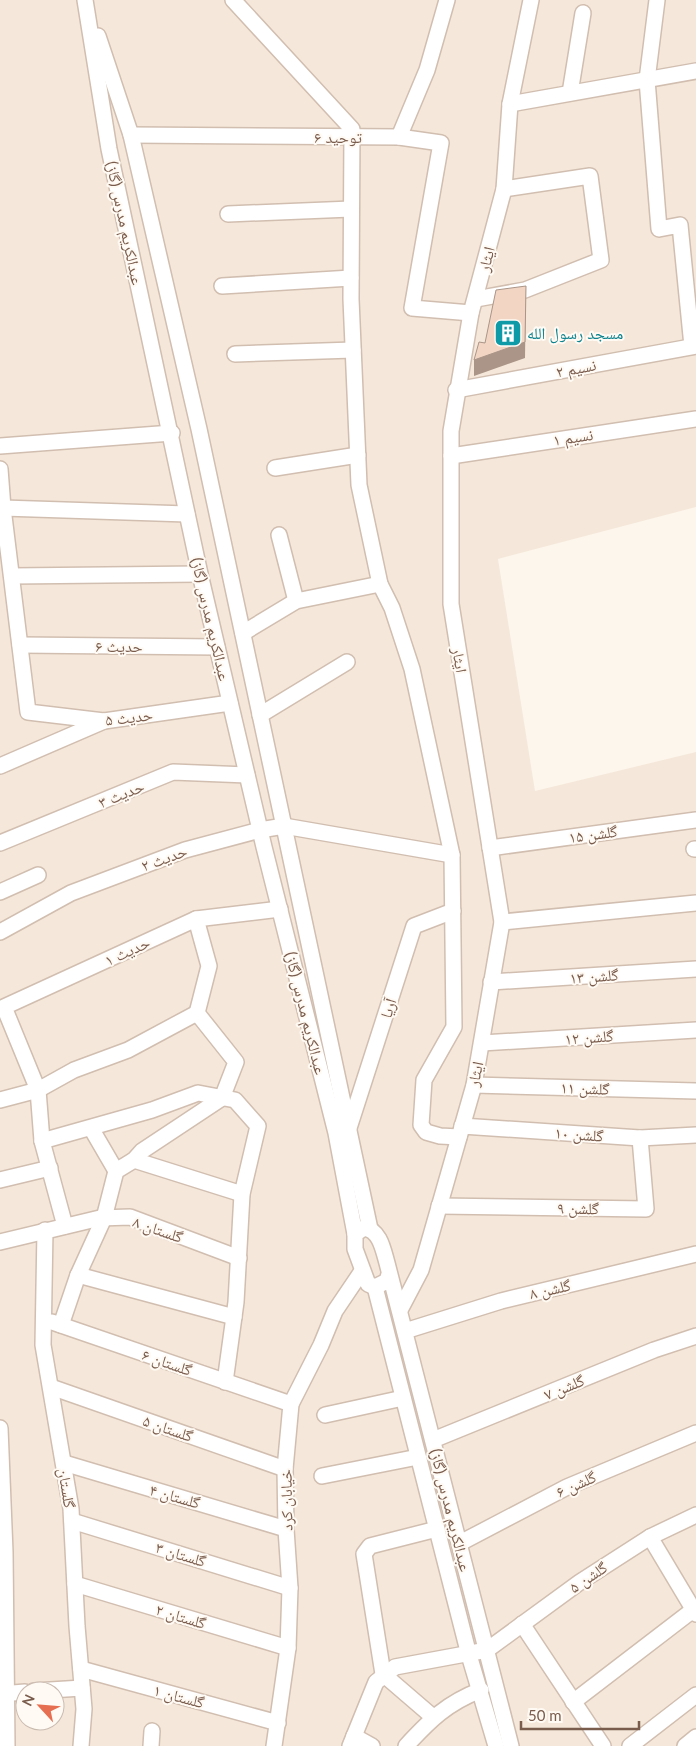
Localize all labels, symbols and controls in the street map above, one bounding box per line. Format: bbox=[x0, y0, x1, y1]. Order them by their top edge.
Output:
street label: توحید ۶ bbox=[314, 127, 362, 147]
street label: عبدالکریم مدرس (گاز) bbox=[101, 159, 148, 287]
street label: ایثار bbox=[473, 244, 499, 275]
building icon: مسجد رسول الله bbox=[493, 318, 523, 348]
place label: مسجد رسول الله bbox=[527, 323, 623, 344]
street label: نسیم ۲ bbox=[554, 354, 598, 383]
street label: نسیم ۱ bbox=[551, 424, 595, 451]
street label: عبدالکریم مدرس (گاز) bbox=[186, 555, 235, 683]
street label: حدیث ۶ bbox=[95, 636, 143, 655]
street label: ایثار bbox=[448, 645, 472, 674]
street label: حدیث ۵ bbox=[104, 704, 154, 729]
street label: حدیث ۳ bbox=[95, 776, 147, 812]
street label: گلشن ۱۵ bbox=[567, 821, 619, 848]
street label: حدیث ۲ bbox=[138, 840, 190, 875]
street label: حدیث ۱ bbox=[101, 932, 152, 969]
street label: عبدالکریم مدرس (گاز) bbox=[280, 949, 331, 1077]
street label: گلشن ۱۳ bbox=[569, 964, 620, 989]
street label: آریا bbox=[375, 995, 401, 1020]
street label: گلشن ۱۲ bbox=[564, 1025, 615, 1050]
street label: ایثار bbox=[462, 1060, 487, 1089]
street label: گلشن ۱۱ bbox=[560, 1077, 610, 1100]
street label: گلشن ۱۰ bbox=[554, 1122, 604, 1147]
street label: گلشن ۹ bbox=[557, 1198, 599, 1219]
street label: گلستان ۸ bbox=[130, 1211, 186, 1248]
street label: گلشن ۸ bbox=[527, 1274, 573, 1304]
street label: گلستان ۶ bbox=[139, 1344, 195, 1381]
street label: گلشن ۷ bbox=[541, 1370, 588, 1405]
street label: گلستان ۵ bbox=[140, 1410, 196, 1447]
street label: عبدالکریم مدرس (گاز) bbox=[425, 1446, 476, 1574]
street label: گلشن ۶ bbox=[553, 1466, 600, 1503]
street label: گلستان bbox=[53, 1467, 80, 1510]
street label: خیابان کرد bbox=[275, 1469, 298, 1531]
street label: گلستان ۴ bbox=[147, 1479, 203, 1514]
street label: گلستان ۳ bbox=[153, 1537, 209, 1572]
street label: گلشن ۵ bbox=[565, 1557, 612, 1598]
street label: گلستان ۲ bbox=[153, 1599, 209, 1634]
street label: گلستان ۱ bbox=[151, 1680, 207, 1713]
north arrow bbox=[15, 1681, 65, 1731]
text: N bbox=[18, 1692, 38, 1709]
scale bar bbox=[521, 1698, 638, 1730]
text: 50 m bbox=[528, 1706, 562, 1724]

